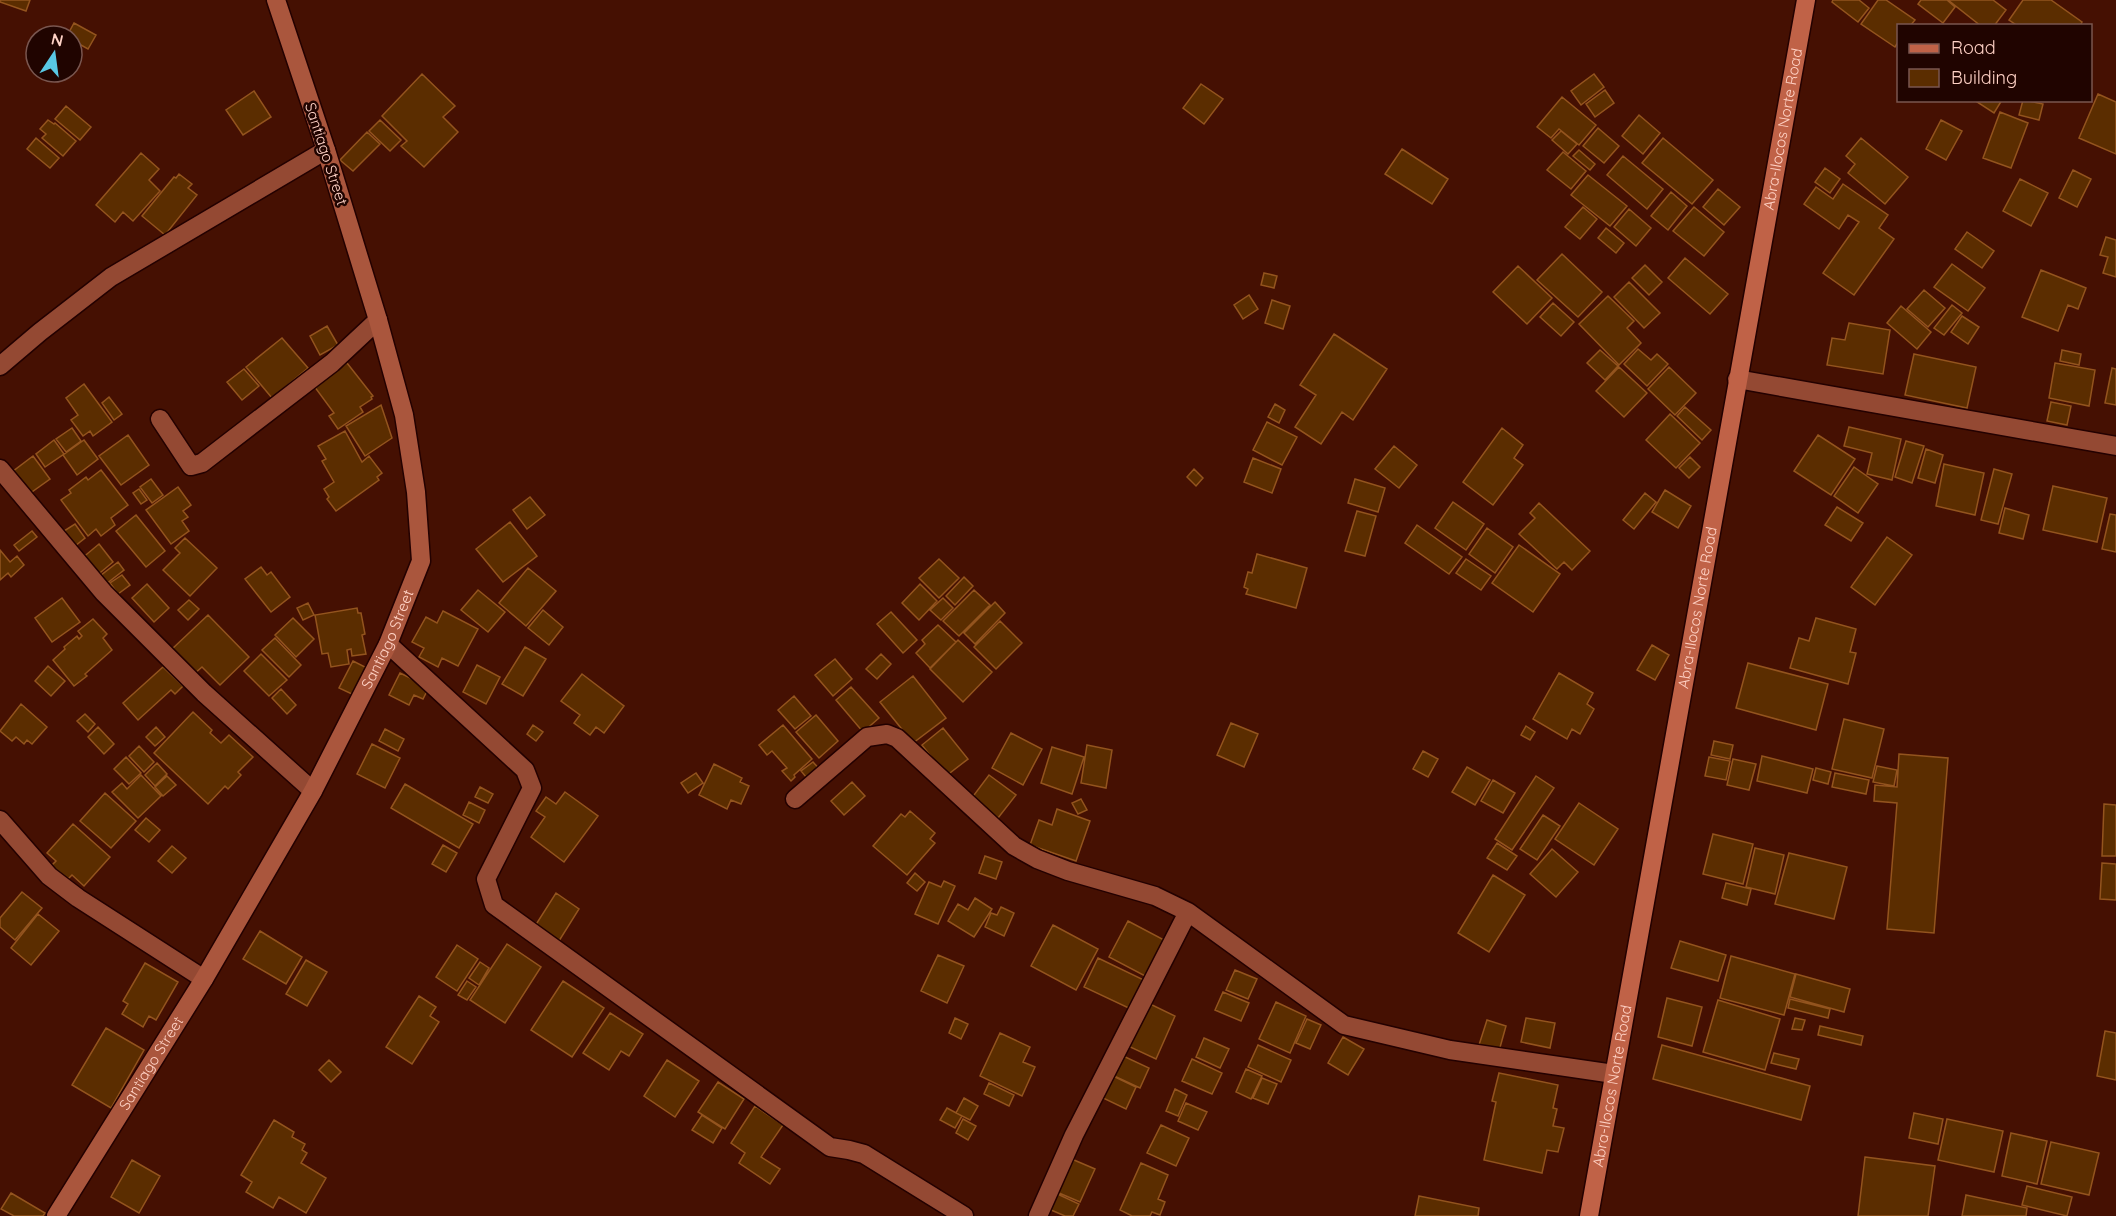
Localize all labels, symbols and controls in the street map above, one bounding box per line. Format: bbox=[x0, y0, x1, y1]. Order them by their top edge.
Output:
north arrow bbox=[24, 24, 84, 84]
legend bbox=[1897, 24, 2092, 102]
text: N bbox=[49, 28, 65, 50]
text: Road bbox=[1951, 36, 1996, 59]
street label: Abra-Ilocos Norte Road bbox=[1759, 47, 1806, 212]
text: Building bbox=[1951, 66, 2017, 89]
street label: Santiago Street bbox=[301, 100, 352, 208]
street label: Abra-Ilocos Norte Road bbox=[1673, 525, 1721, 690]
street label: Santiago Street bbox=[357, 587, 418, 692]
street label: Abra-Ilocos Norte Road bbox=[1588, 1004, 1635, 1168]
street label: Santiago Street bbox=[115, 1013, 187, 1113]

